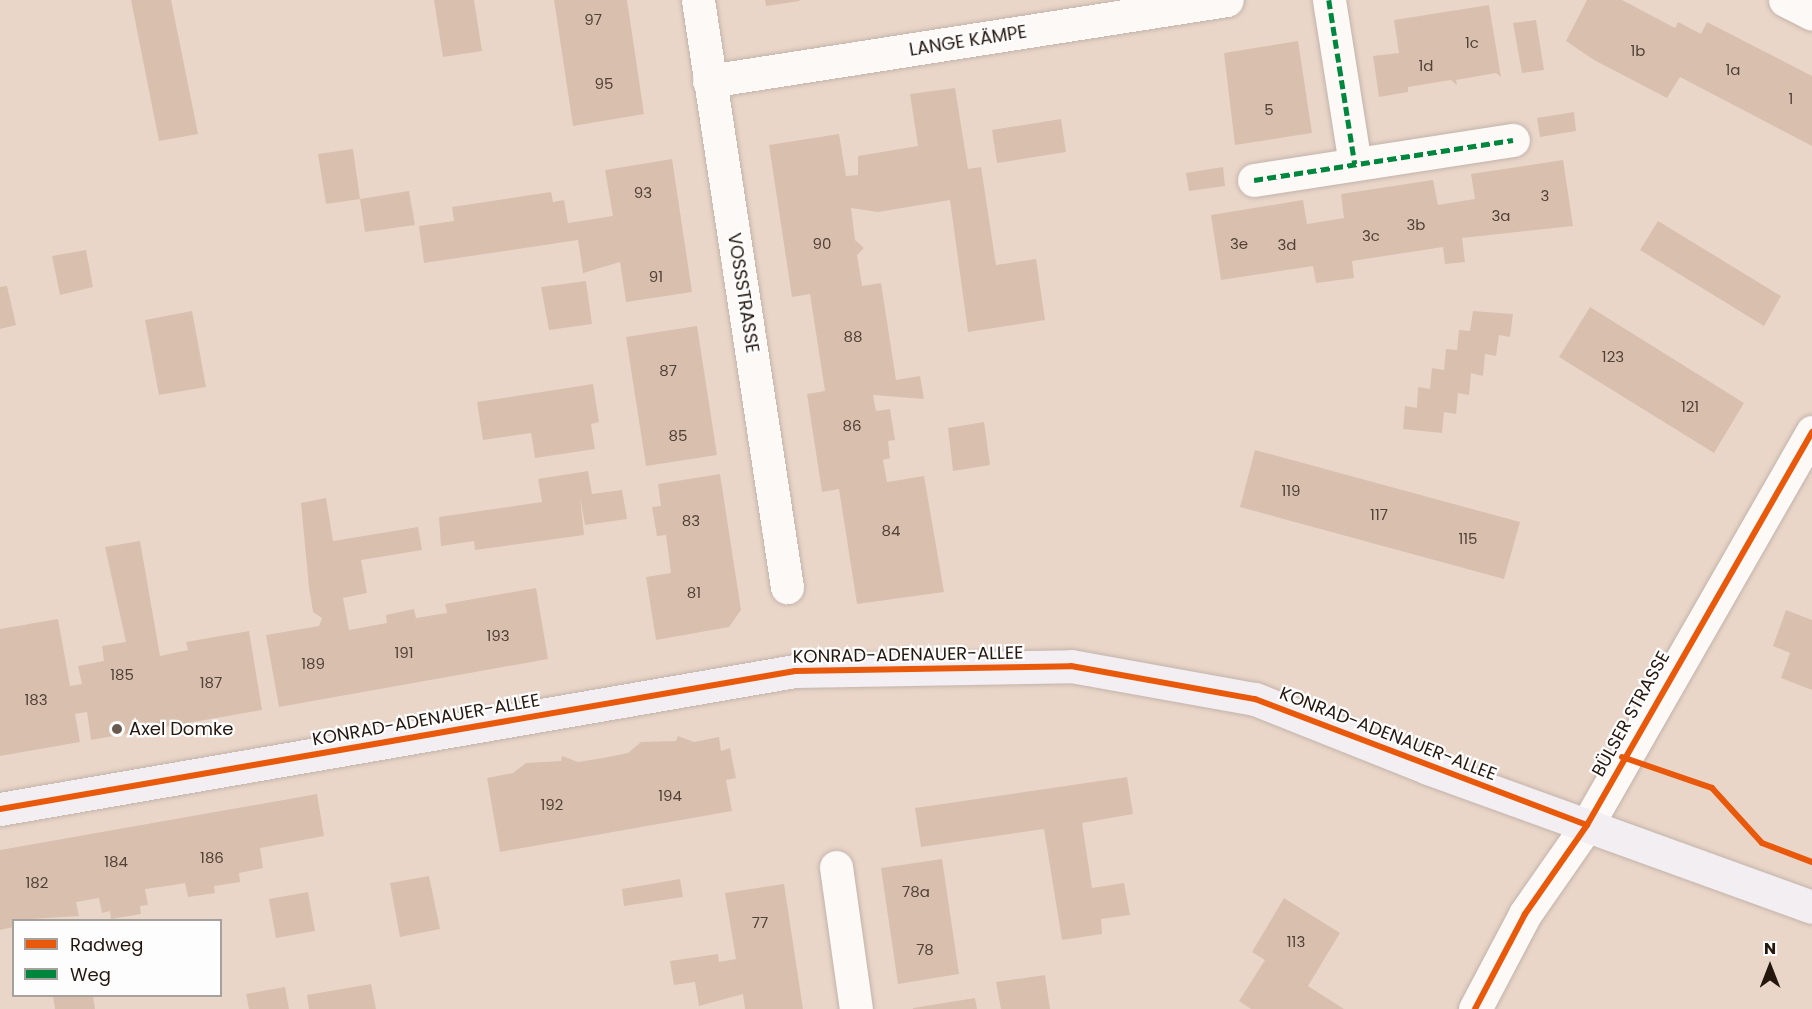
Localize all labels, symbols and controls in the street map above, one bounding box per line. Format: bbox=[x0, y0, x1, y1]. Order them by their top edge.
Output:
house number: 97 bbox=[584, 11, 602, 29]
street label: LANGE KÄMPE bbox=[908, 21, 1028, 61]
house number: 1c bbox=[1465, 34, 1479, 52]
house number: 1b bbox=[1631, 42, 1645, 60]
house number: 1d bbox=[1419, 57, 1433, 75]
house number: 1a bbox=[1726, 61, 1740, 79]
house number: 95 bbox=[595, 75, 613, 93]
house number: 1 bbox=[1789, 90, 1793, 108]
house number: 5 bbox=[1264, 101, 1274, 119]
house number: 93 bbox=[634, 184, 652, 202]
house number: 3 bbox=[1541, 187, 1549, 205]
house number: 3a bbox=[1492, 207, 1510, 225]
house number: 3b bbox=[1407, 216, 1425, 234]
house number: 3c bbox=[1362, 227, 1380, 245]
street label: VOSSSTRASSE bbox=[723, 231, 763, 355]
house number: 90 bbox=[813, 235, 831, 253]
house number: 3e bbox=[1230, 235, 1248, 253]
house number: 3d bbox=[1278, 236, 1296, 254]
house number: 91 bbox=[649, 268, 663, 286]
house number: 88 bbox=[844, 328, 862, 346]
house number: 123 bbox=[1602, 348, 1624, 366]
house number: 87 bbox=[659, 362, 677, 380]
house number: 121 bbox=[1681, 398, 1699, 416]
house number: 86 bbox=[843, 417, 861, 435]
house number: 85 bbox=[669, 427, 687, 445]
house number: 119 bbox=[1281, 482, 1301, 500]
house number: 117 bbox=[1370, 506, 1388, 524]
house number: 83 bbox=[682, 512, 700, 530]
house number: 84 bbox=[882, 522, 900, 540]
house number: 115 bbox=[1458, 530, 1478, 548]
house number: 81 bbox=[687, 584, 701, 602]
house number: 193 bbox=[486, 627, 510, 645]
street label: KONRAD-ADENAUER-ALLEE bbox=[793, 642, 1023, 668]
house number: 191 bbox=[394, 644, 414, 662]
street label: BÜLSER STRASSE bbox=[1588, 647, 1674, 781]
house number: 189 bbox=[301, 655, 325, 673]
house number: 185 bbox=[110, 666, 134, 684]
house number: 187 bbox=[200, 674, 222, 692]
street label: KONRAD-ADENAUER-ALLEE bbox=[1276, 683, 1500, 785]
street label: KONRAD-ADENAUER-ALLEE bbox=[311, 689, 541, 751]
house number: 183 bbox=[24, 691, 48, 709]
place label: Axel Domke bbox=[129, 718, 233, 740]
marker: Axel Domke bbox=[110, 722, 124, 736]
house number: 194 bbox=[658, 787, 682, 805]
house number: 192 bbox=[541, 796, 563, 814]
house number: 186 bbox=[200, 849, 224, 867]
house number: 184 bbox=[104, 853, 128, 871]
house number: 182 bbox=[26, 874, 48, 892]
house number: 78a bbox=[902, 883, 930, 901]
house number: 77 bbox=[752, 914, 768, 932]
legend bbox=[12, 919, 222, 997]
text: Radweg bbox=[70, 932, 143, 957]
house number: 113 bbox=[1287, 933, 1305, 951]
north arrow bbox=[1740, 937, 1800, 997]
text: N bbox=[1764, 937, 1776, 960]
house number: 78 bbox=[916, 941, 934, 959]
text: Weg bbox=[70, 962, 111, 987]

